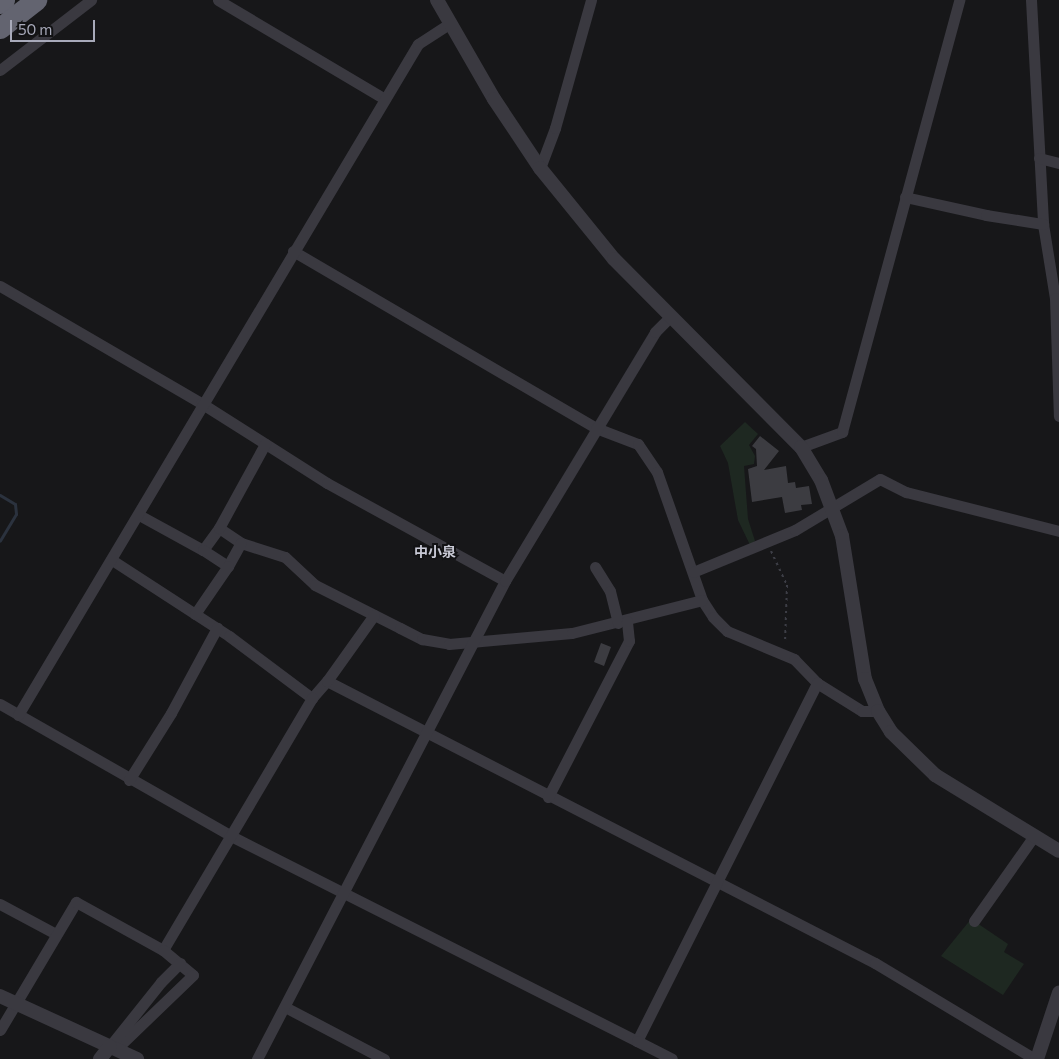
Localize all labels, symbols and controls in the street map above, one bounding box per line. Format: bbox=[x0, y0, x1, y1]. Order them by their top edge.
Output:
scale bar bbox=[12, 10, 98, 42]
text: 50 m bbox=[18, 20, 52, 38]
district label: 中小泉 bbox=[414, 544, 456, 560]

